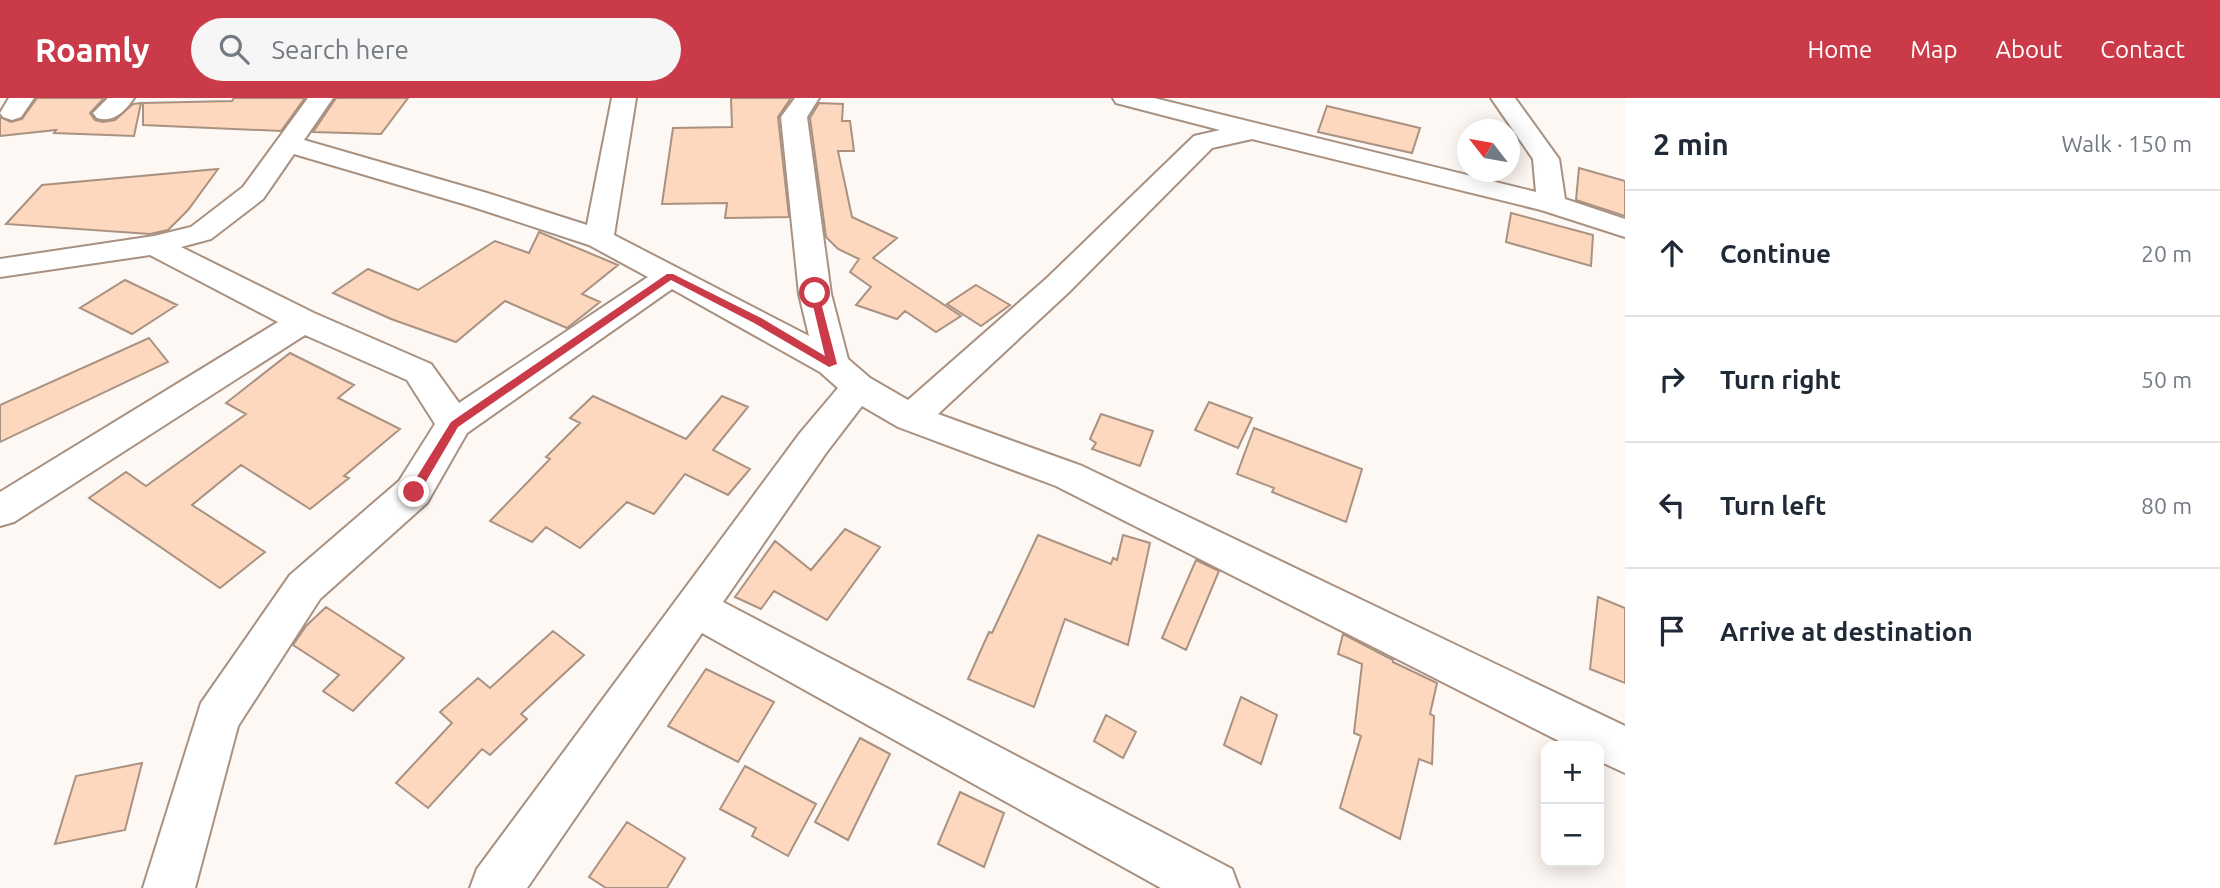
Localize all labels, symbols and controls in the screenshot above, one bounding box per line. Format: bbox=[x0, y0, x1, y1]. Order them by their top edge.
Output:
search box bbox=[191, 18, 681, 81]
icon: search bbox=[215, 30, 253, 68]
text: Roamly bbox=[35, 31, 149, 68]
text: Search here bbox=[271, 35, 409, 64]
text: Home bbox=[1807, 36, 1872, 63]
text: Map bbox=[1910, 36, 1957, 63]
text: About bbox=[1995, 36, 2062, 63]
text: Contact bbox=[2100, 36, 2185, 63]
north arrow bbox=[1457, 119, 1520, 182]
text: 2 min bbox=[1653, 127, 1729, 161]
text: Walk · 150 m bbox=[2061, 131, 2192, 156]
icon: ahead bbox=[1653, 234, 1691, 272]
text: Continue bbox=[1720, 239, 1831, 268]
text: 20 m bbox=[2141, 241, 2192, 266]
route start bbox=[799, 277, 830, 308]
icon: right bbox=[1653, 360, 1691, 398]
text: Turn right bbox=[1720, 365, 1841, 394]
text: 50 m bbox=[2141, 367, 2192, 392]
route end bbox=[398, 476, 429, 507]
icon: left bbox=[1653, 486, 1691, 524]
text: Turn left bbox=[1720, 491, 1826, 520]
text: 80 m bbox=[2141, 493, 2192, 518]
icon: arrive bbox=[1653, 612, 1691, 650]
text: Arrive at destination bbox=[1720, 617, 1973, 646]
map controls bbox=[1541, 741, 1604, 867]
button: + bbox=[1541, 741, 1604, 804]
button: − bbox=[1541, 804, 1604, 867]

